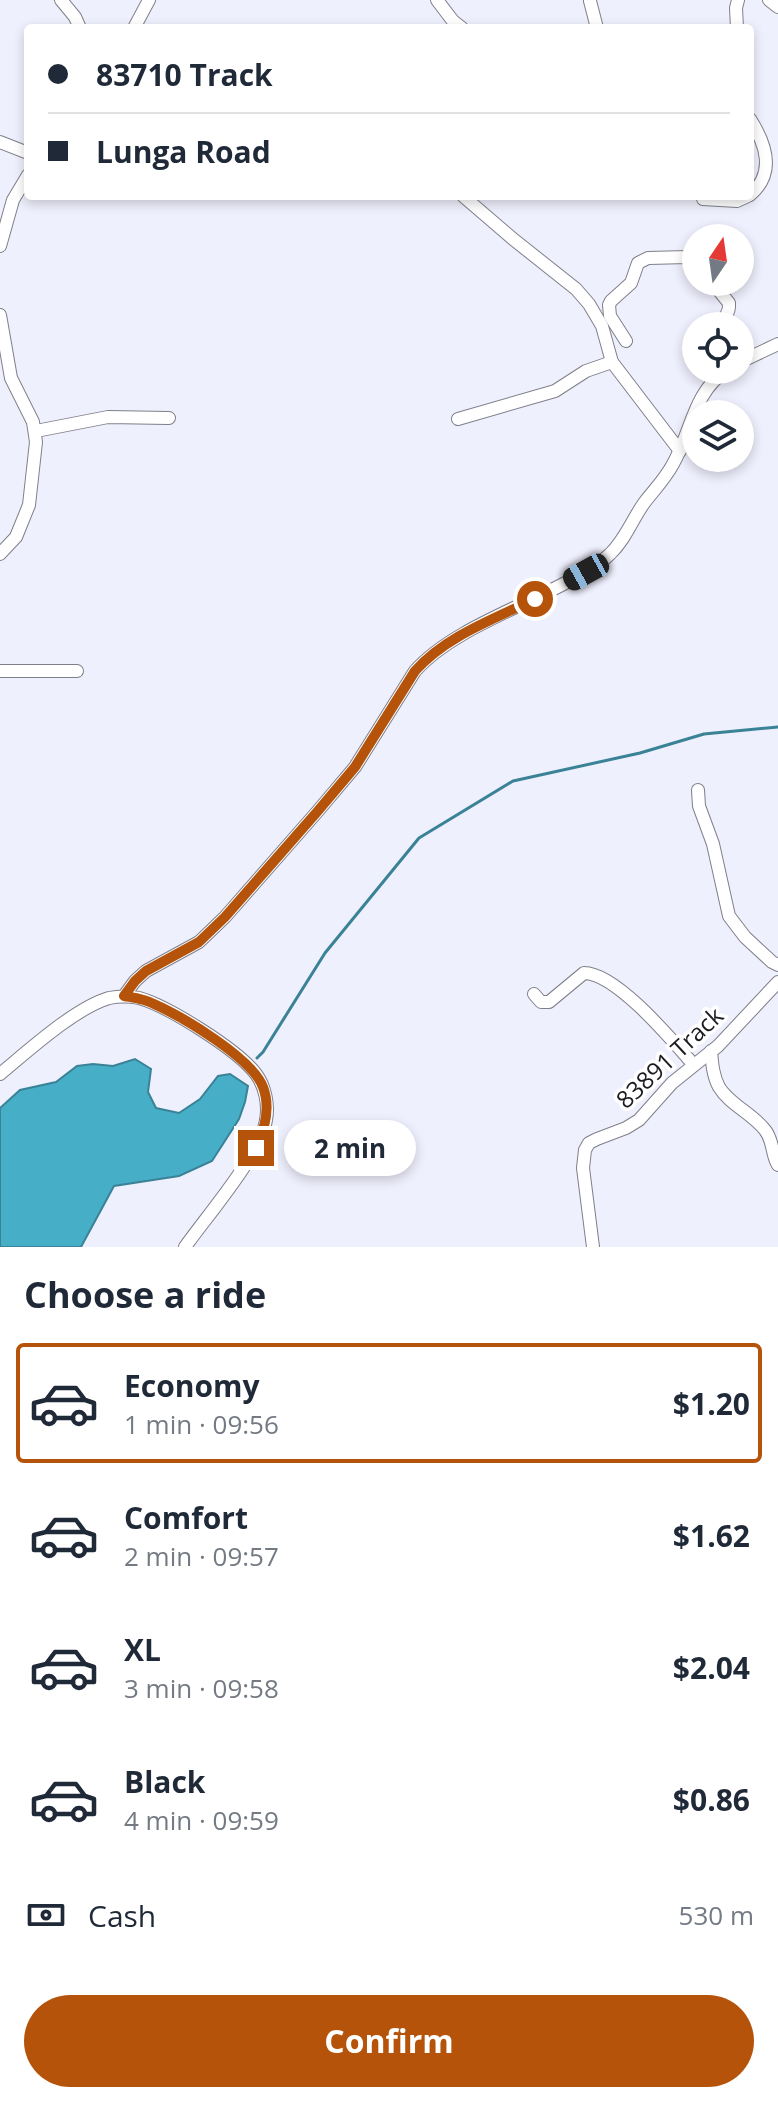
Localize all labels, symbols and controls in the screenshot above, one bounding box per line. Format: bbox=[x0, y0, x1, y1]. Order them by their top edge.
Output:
text: 83710 Track bbox=[96, 54, 273, 95]
text: Lunga Road bbox=[96, 131, 271, 172]
north arrow bbox=[682, 224, 754, 296]
map controls bbox=[682, 224, 754, 472]
button: locate bbox=[682, 312, 754, 384]
button: layers bbox=[682, 400, 754, 472]
car bbox=[559, 550, 613, 594]
route start bbox=[517, 581, 553, 617]
street label: 83891 Track bbox=[608, 999, 730, 1115]
callout: 2 min bbox=[284, 1120, 416, 1176]
route end bbox=[238, 1130, 274, 1166]
text: 2 min bbox=[314, 1130, 386, 1166]
text: Choose a ride bbox=[24, 1270, 266, 1319]
text: Economy bbox=[124, 1365, 260, 1406]
icon: car bbox=[28, 1367, 100, 1439]
text: $1.20 bbox=[673, 1383, 750, 1424]
text: 1 min · 09:56 bbox=[124, 1406, 279, 1442]
text: Comfort bbox=[124, 1497, 248, 1538]
icon: car bbox=[28, 1499, 100, 1571]
text: $1.62 bbox=[673, 1515, 750, 1556]
text: 2 min · 09:57 bbox=[124, 1538, 279, 1574]
text: XL bbox=[124, 1629, 161, 1670]
icon: car bbox=[28, 1631, 100, 1703]
text: $2.04 bbox=[673, 1647, 750, 1688]
text: 3 min · 09:58 bbox=[124, 1670, 279, 1706]
text: Black bbox=[124, 1761, 205, 1802]
icon: car bbox=[28, 1763, 100, 1835]
text: $0.86 bbox=[673, 1779, 750, 1820]
text: 4 min · 09:59 bbox=[124, 1802, 279, 1838]
icon: cash bbox=[24, 1893, 68, 1937]
text: Cash bbox=[88, 1895, 156, 1936]
text: 530 m bbox=[679, 1897, 754, 1933]
button: Confirm bbox=[24, 1995, 754, 2087]

